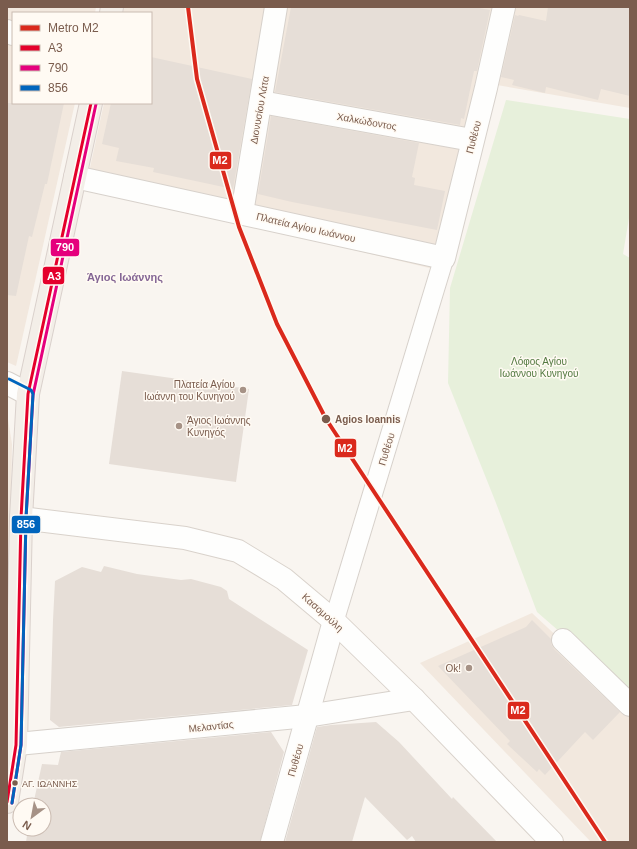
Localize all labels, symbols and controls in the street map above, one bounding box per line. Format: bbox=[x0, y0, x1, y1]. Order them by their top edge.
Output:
legend bbox=[12, 12, 152, 104]
text: Metro Μ2 bbox=[48, 21, 99, 35]
text: Α3 bbox=[48, 41, 63, 55]
text: 790 bbox=[48, 61, 68, 75]
street label: Διονυσίου Λάτα bbox=[248, 75, 271, 145]
text: 856 bbox=[48, 81, 68, 95]
street label: Χαλκώδοντος bbox=[336, 111, 398, 132]
street label: Πυθέου bbox=[464, 119, 483, 155]
line badge: Μ2 bbox=[209, 151, 232, 170]
text: Μ2 bbox=[212, 154, 228, 166]
street label: Πλατεία Αγίου Ιωάννου bbox=[255, 211, 357, 244]
line badge: 790 bbox=[50, 238, 80, 257]
text: 790 bbox=[56, 241, 74, 253]
line badge: Α3 bbox=[42, 266, 65, 285]
text: Α3 bbox=[47, 270, 61, 282]
district label: Άγιος Ιωάννης bbox=[87, 271, 163, 284]
park label: Λόφος Αγίου Ιωάννου Κυνηγού bbox=[500, 356, 578, 379]
place label: Πλατεία Αγίου Ιωάννη του Κυνηγού bbox=[144, 379, 235, 402]
marker: Πλατεία Αγίου Ιωάννη του Κυνηγού bbox=[238, 385, 248, 395]
marker: Agios Ioannis bbox=[320, 413, 332, 425]
place label: Agios Ioannis bbox=[335, 414, 401, 425]
place label: Άγιος Ιωάννης Κυνηγός bbox=[187, 415, 251, 438]
marker: Άγιος Ιωάννης Κυνηγός bbox=[174, 421, 184, 431]
street label: Πυθέου bbox=[376, 431, 397, 467]
line badge: Μ2 bbox=[334, 438, 357, 458]
text: Μ2 bbox=[337, 442, 353, 454]
line badge: 856 bbox=[11, 515, 41, 534]
text: 856 bbox=[17, 518, 35, 530]
street label: Κασομούλη bbox=[300, 591, 345, 634]
place label: Ok! bbox=[445, 663, 461, 674]
marker: Ok! bbox=[464, 663, 474, 673]
line badge: Μ2 bbox=[507, 701, 530, 720]
text: Μ2 bbox=[510, 704, 526, 716]
street label: Μελαντίας bbox=[188, 719, 234, 734]
street label: Πυθέου bbox=[286, 742, 305, 778]
marker: ΑΓ. ΙΩΑΝΝΗΣ bbox=[10, 778, 20, 788]
place label: ΑΓ. ΙΩΑΝΝΗΣ bbox=[22, 779, 78, 789]
north arrow bbox=[12, 797, 52, 837]
text: N bbox=[20, 818, 33, 833]

